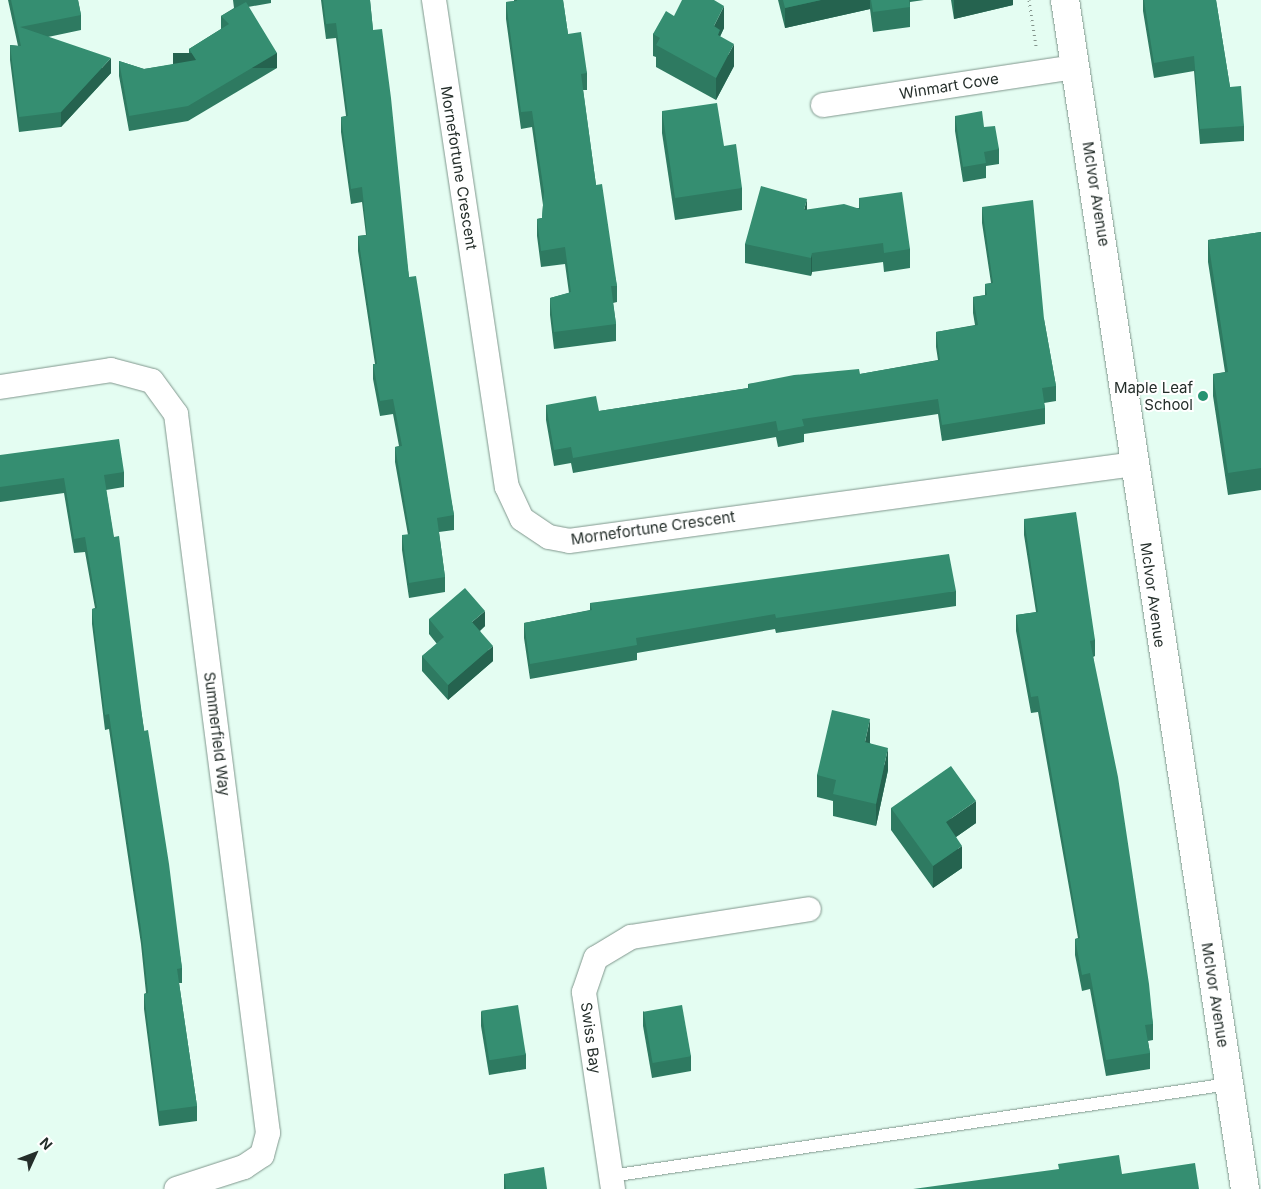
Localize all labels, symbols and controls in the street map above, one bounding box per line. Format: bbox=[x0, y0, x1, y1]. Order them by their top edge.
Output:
street label: Winmart Cove bbox=[898, 69, 1000, 103]
street label: Mornefortune Crescent bbox=[437, 85, 481, 251]
street label: McIvor Avenue bbox=[1079, 140, 1113, 248]
place label: Maple Leaf School bbox=[1114, 378, 1193, 413]
marker: Maple Leaf School bbox=[1197, 390, 1209, 402]
street label: Mornefortune Crescent bbox=[570, 508, 736, 548]
street label: McIvor Avenue bbox=[1137, 541, 1169, 649]
street label: Summerfield Way bbox=[200, 671, 234, 797]
street label: McIvor Avenue bbox=[1198, 941, 1232, 1049]
street label: Swiss Bay bbox=[577, 1001, 605, 1075]
north arrow bbox=[10, 1129, 60, 1179]
text: N bbox=[36, 1134, 56, 1153]

